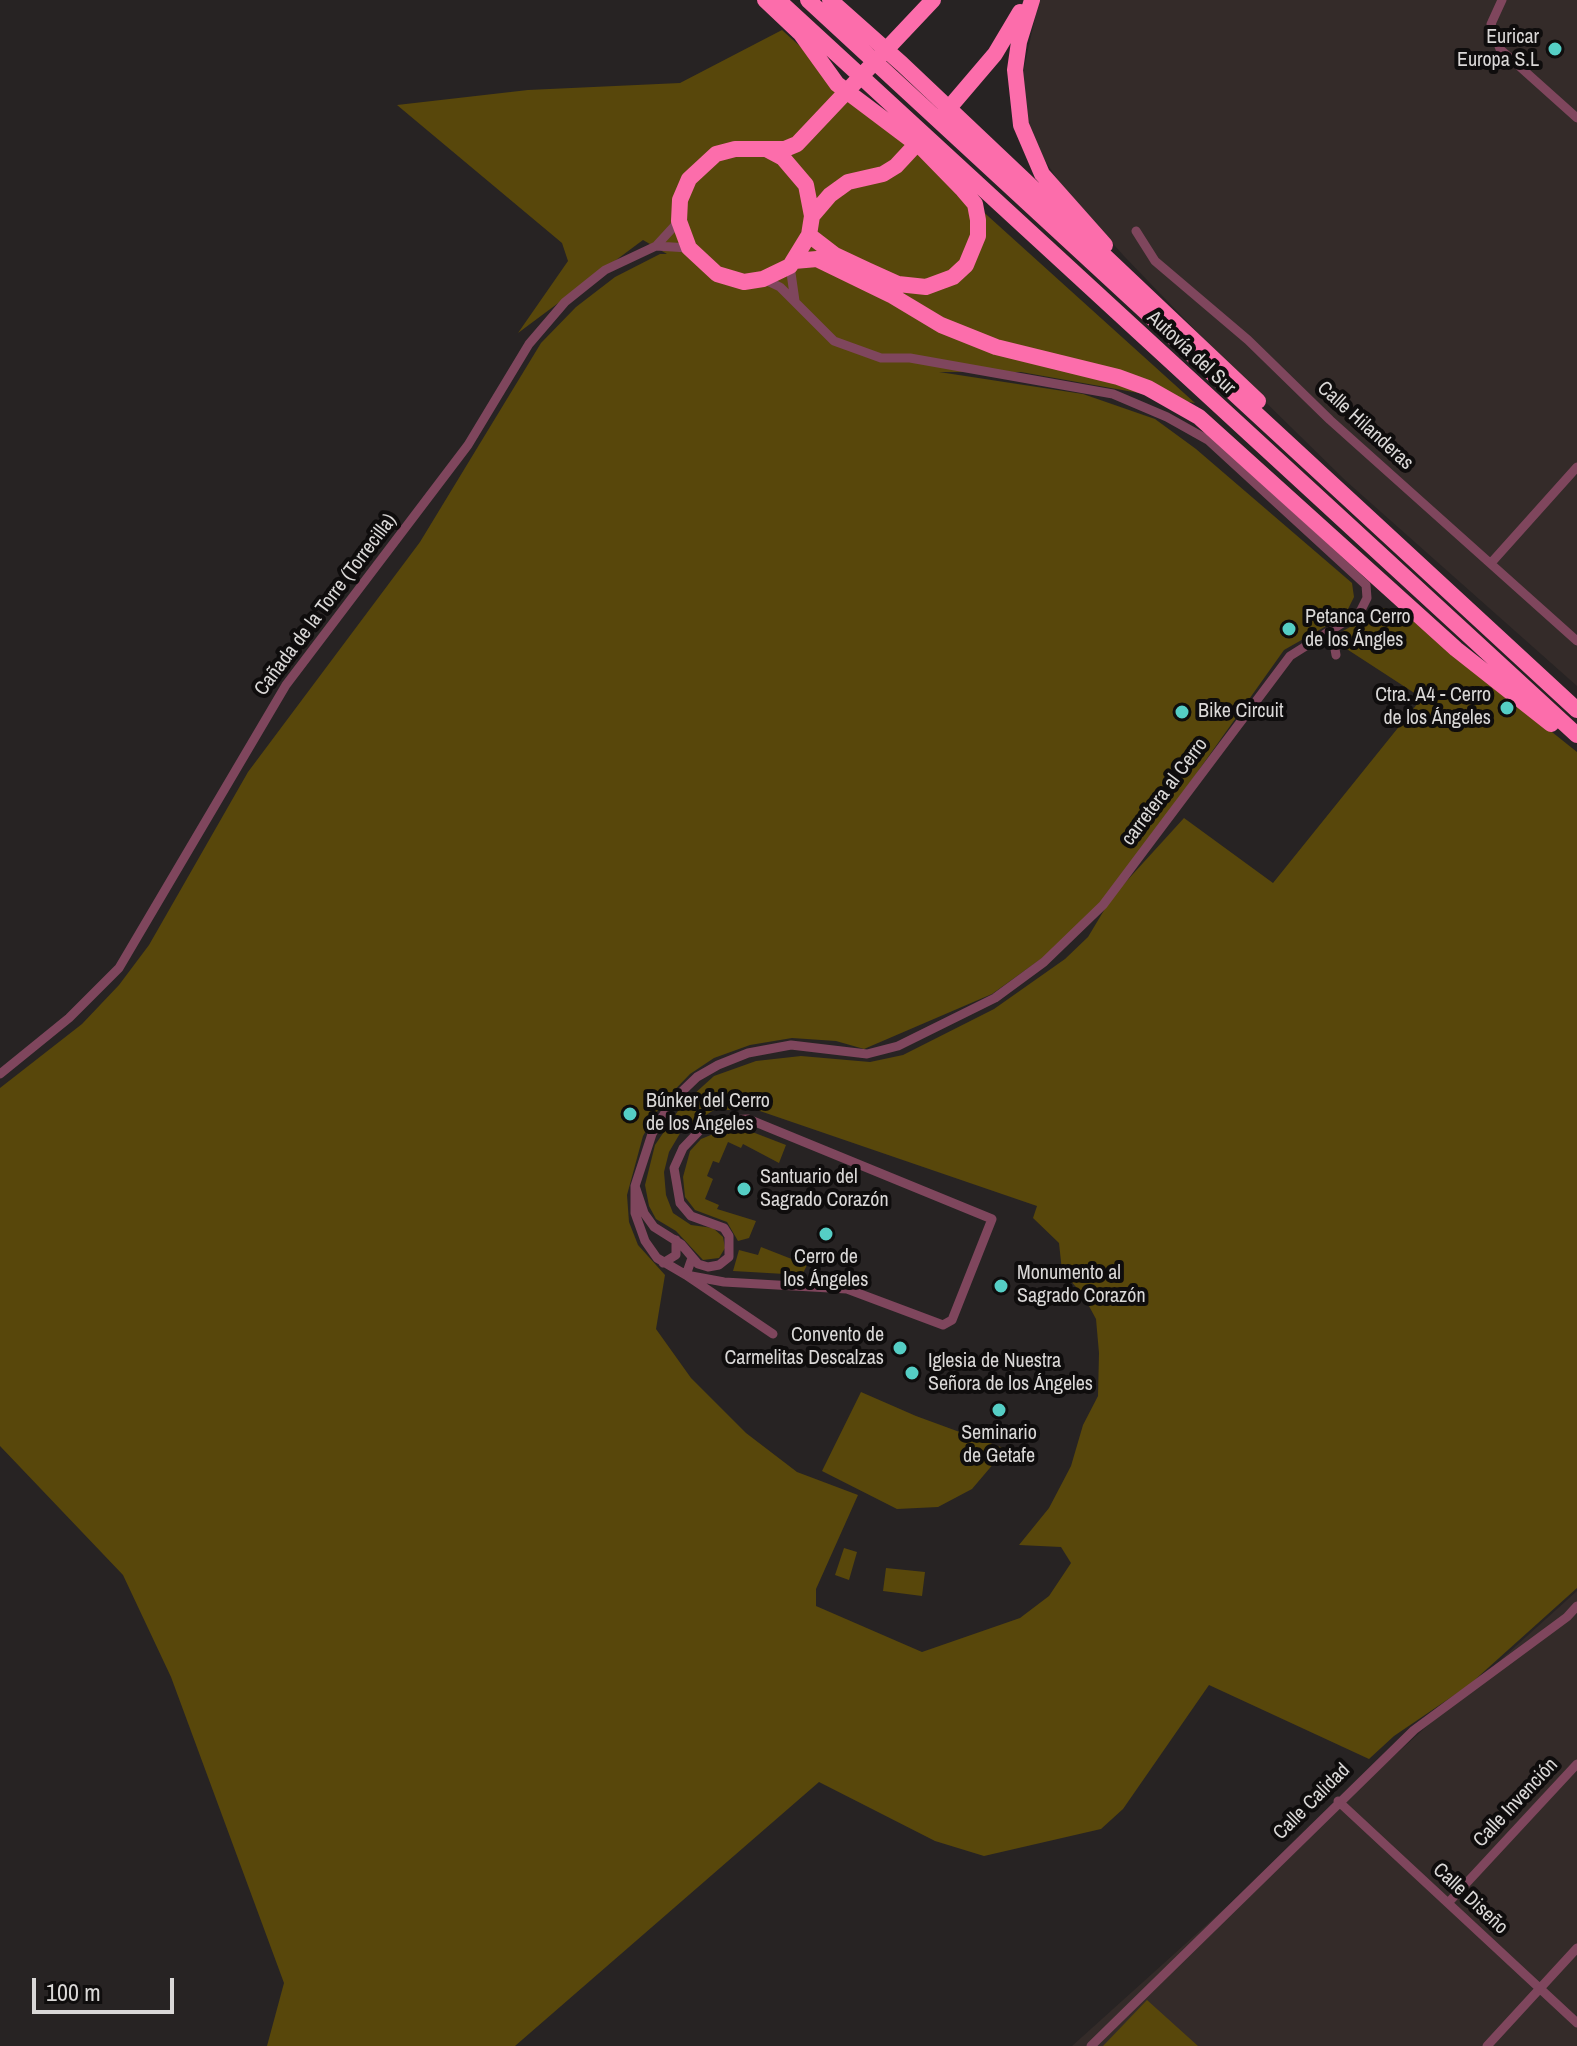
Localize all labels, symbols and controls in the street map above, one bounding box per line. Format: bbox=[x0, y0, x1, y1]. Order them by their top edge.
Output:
place label: Euricar Europa S.L bbox=[1457, 26, 1539, 73]
marker: Euricar Europa S.L bbox=[1546, 40, 1564, 58]
street label: Autovía del Sur bbox=[1142, 306, 1240, 400]
street label: Calle Hilanderas bbox=[1312, 377, 1418, 475]
street label: Cañada de la Torre (Torrecilla) bbox=[250, 509, 402, 701]
place label: Petanca Cerro de los Ángles bbox=[1305, 606, 1411, 653]
marker: Petanca Cerro de los Ángles bbox=[1280, 620, 1298, 638]
place label: Ctra. A4 - Cerro de los Ángeles bbox=[1375, 684, 1491, 731]
marker: Ctra. A4 - Cerro de los Ángeles bbox=[1498, 699, 1516, 717]
place label: Bike Circuit bbox=[1198, 700, 1284, 724]
marker: Bike Circuit bbox=[1173, 703, 1191, 721]
street label: carretera al Cerro bbox=[1117, 733, 1213, 851]
place label: Búnker del Cerro de los Ángeles bbox=[646, 1090, 770, 1137]
marker: Búnker del Cerro de los Ángeles bbox=[621, 1105, 639, 1123]
place label: Santuario del Sagrado Corazón bbox=[760, 1166, 889, 1213]
marker: Santuario del Sagrado Corazón bbox=[735, 1180, 753, 1198]
marker: Cerro de los Ángeles bbox=[817, 1225, 835, 1243]
place label: Cerro de los Ángeles bbox=[784, 1246, 868, 1293]
place label: Monumento al Sagrado Corazón bbox=[1017, 1262, 1146, 1309]
marker: Monumento al Sagrado Corazón bbox=[992, 1277, 1010, 1295]
place label: Convento de Carmelitas Descalzas bbox=[725, 1324, 884, 1371]
marker: Convento de Carmelitas Descalzas bbox=[891, 1339, 909, 1357]
place label: Iglesia de Nuestra Señora de los Ángeles bbox=[928, 1350, 1093, 1397]
marker: Iglesia de Nuestra Señora de los Ángeles bbox=[903, 1364, 921, 1382]
marker: Seminario de Getafe bbox=[990, 1401, 1008, 1419]
place label: Seminario de Getafe bbox=[961, 1422, 1037, 1469]
street label: Calle Invención bbox=[1469, 1753, 1563, 1853]
street label: Calle Calidad bbox=[1269, 1759, 1355, 1845]
street label: Calle Diseño bbox=[1427, 1858, 1513, 1940]
scale bar bbox=[36, 1962, 178, 2012]
text: 100 m bbox=[46, 1976, 101, 2008]

